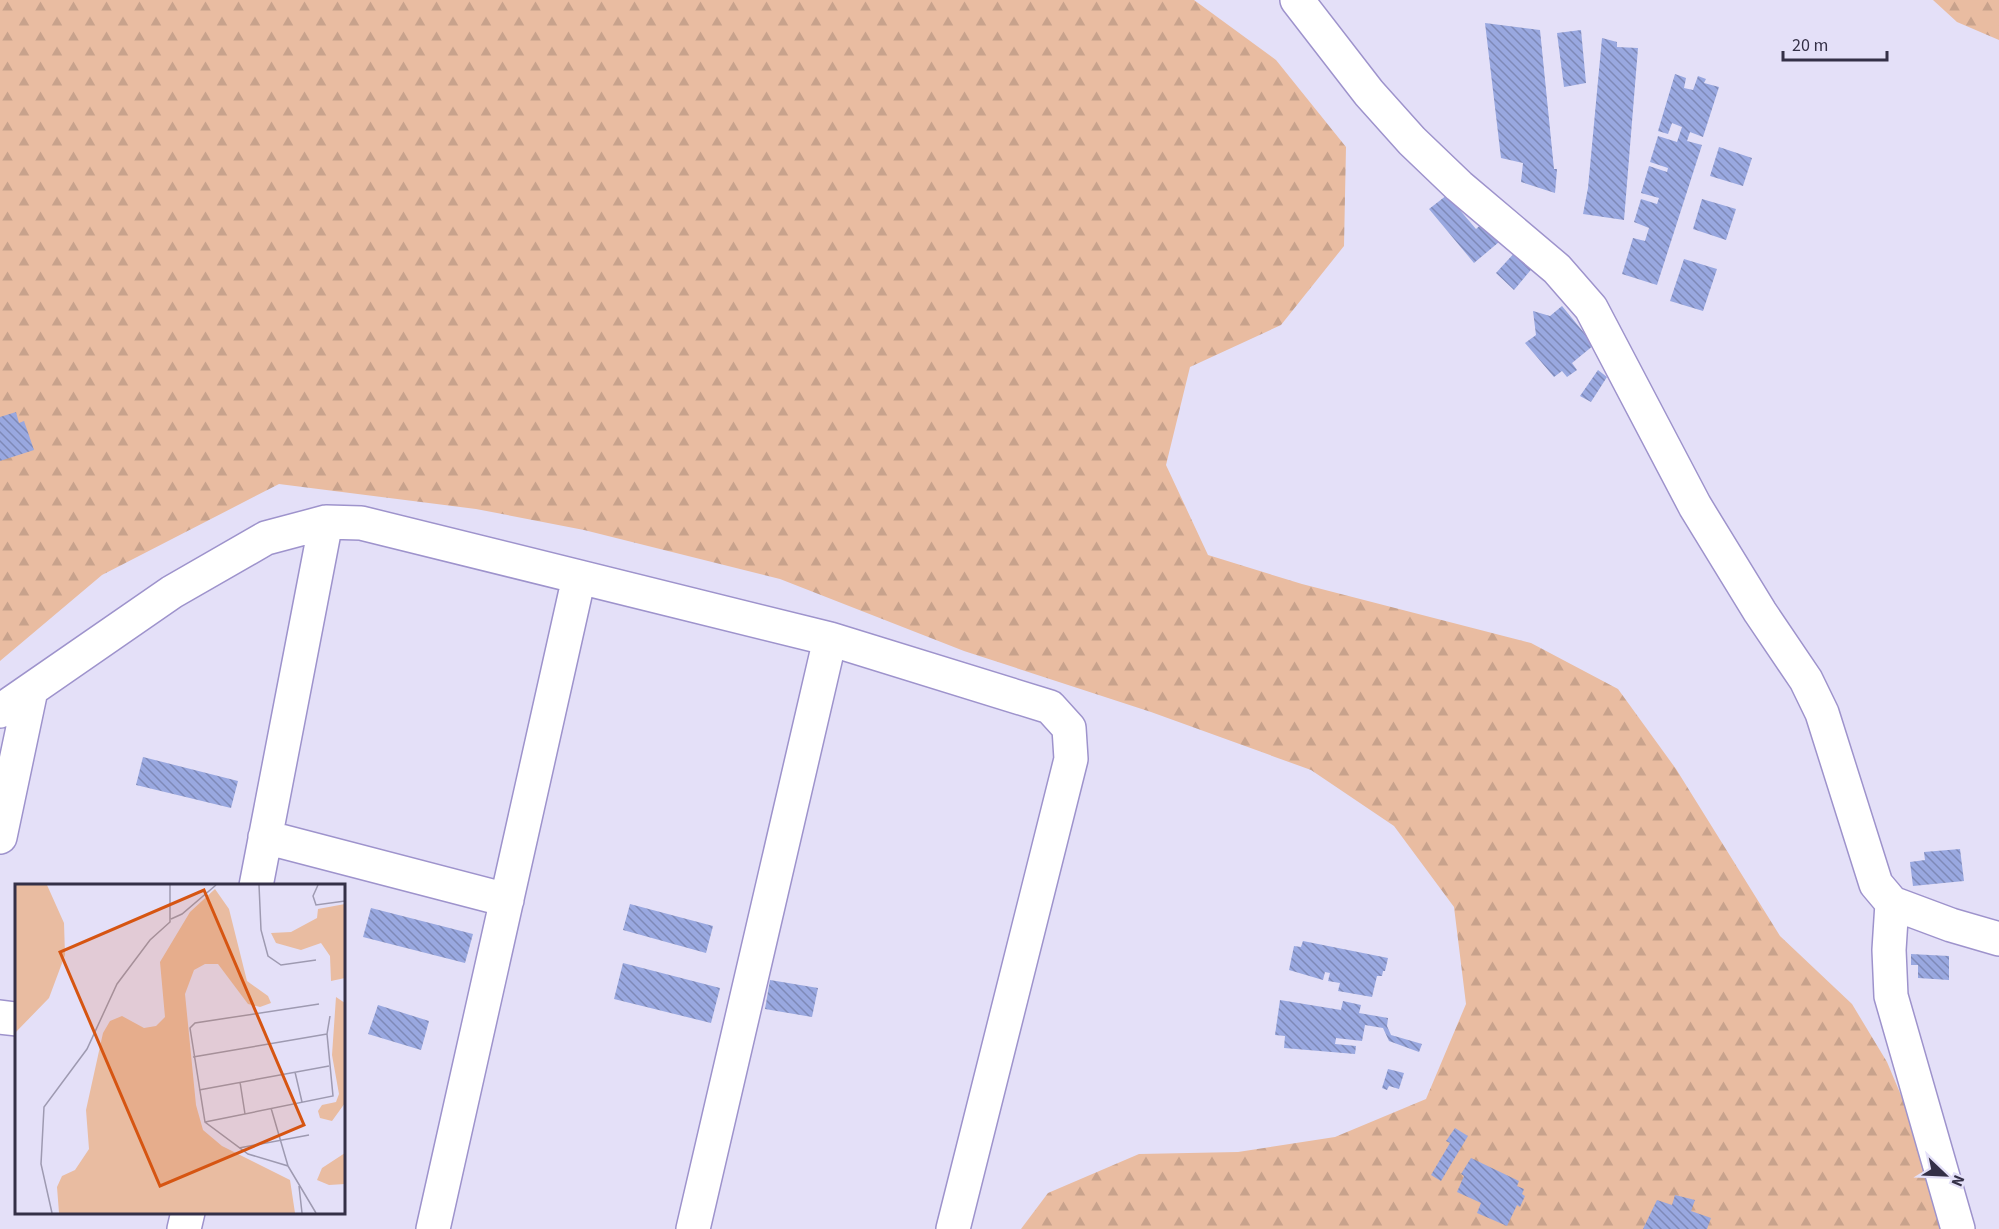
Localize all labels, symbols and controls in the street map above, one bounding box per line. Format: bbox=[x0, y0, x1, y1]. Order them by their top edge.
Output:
scale bar bbox=[1783, 24, 1886, 62]
text: 20 m bbox=[1792, 33, 1828, 58]
inset map bbox=[15, 884, 345, 1214]
north arrow bbox=[1915, 1145, 1975, 1205]
text: N bbox=[1946, 1171, 1970, 1190]

